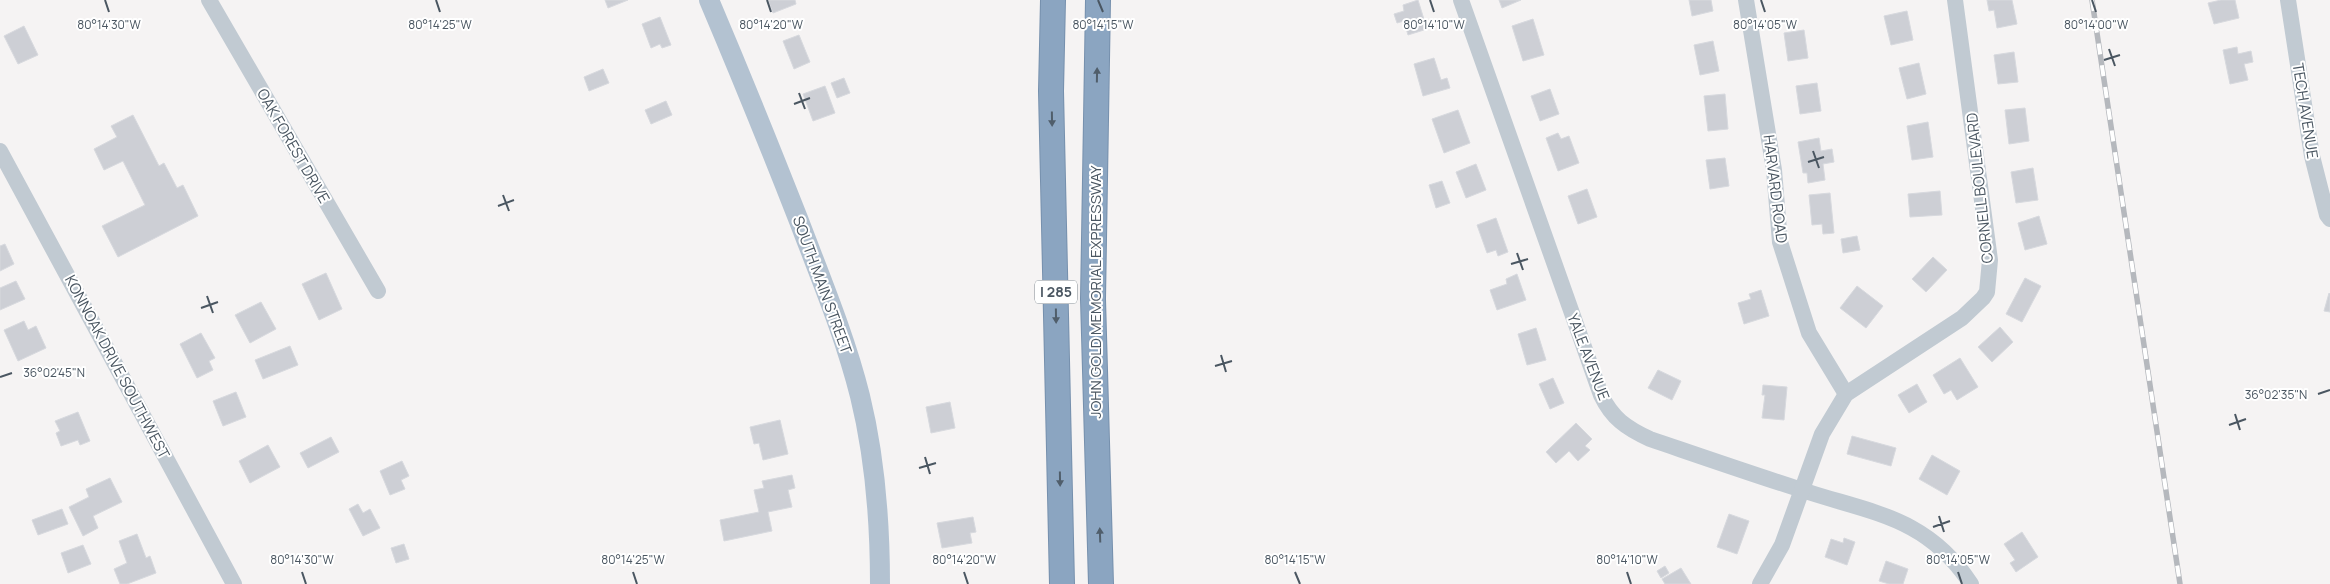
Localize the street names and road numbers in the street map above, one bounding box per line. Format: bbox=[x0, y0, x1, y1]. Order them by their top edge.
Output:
street label: TECH AVENUE bbox=[2288, 62, 2323, 160]
street label: OAK FOREST DRIVE bbox=[252, 85, 335, 207]
street label: CORNELL BOULEVARD bbox=[1961, 112, 1998, 264]
street label: HARVARD ROAD bbox=[1758, 134, 1793, 244]
street label: JOHN GOLD MEMORIAL EXPRESSWAY bbox=[1085, 165, 1106, 419]
street label: SOUTH MAIN STREET bbox=[788, 213, 857, 357]
street label: KONNOAK DRIVE SOUTHWEST bbox=[60, 271, 175, 462]
road number: I 285 bbox=[1035, 280, 1077, 304]
street label: YALE AVENUE bbox=[1562, 310, 1615, 403]

